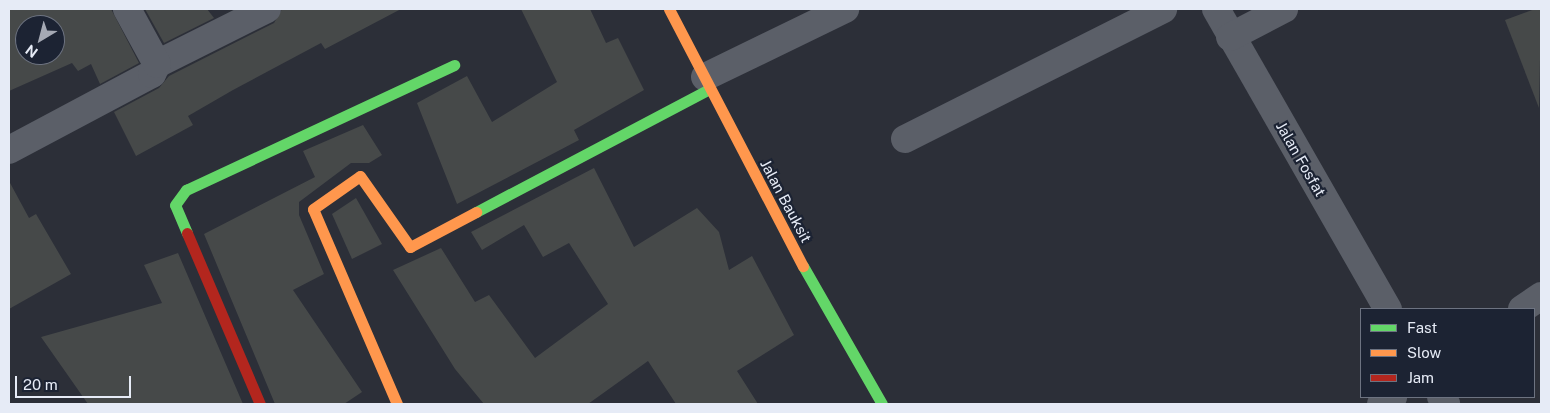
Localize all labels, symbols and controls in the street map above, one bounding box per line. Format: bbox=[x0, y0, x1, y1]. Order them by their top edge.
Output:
north arrow bbox=[15, 15, 65, 65]
text: N bbox=[22, 42, 41, 61]
street label: Jalan Fosfat bbox=[1272, 118, 1330, 200]
street label: Jalan Bauksit bbox=[757, 156, 815, 246]
legend bbox=[1360, 308, 1535, 398]
text: Fast bbox=[1407, 319, 1437, 336]
text: Slow bbox=[1407, 344, 1441, 361]
scale bar bbox=[18, 366, 134, 398]
text: Jam bbox=[1407, 369, 1434, 386]
text: 20 m bbox=[23, 376, 58, 393]

